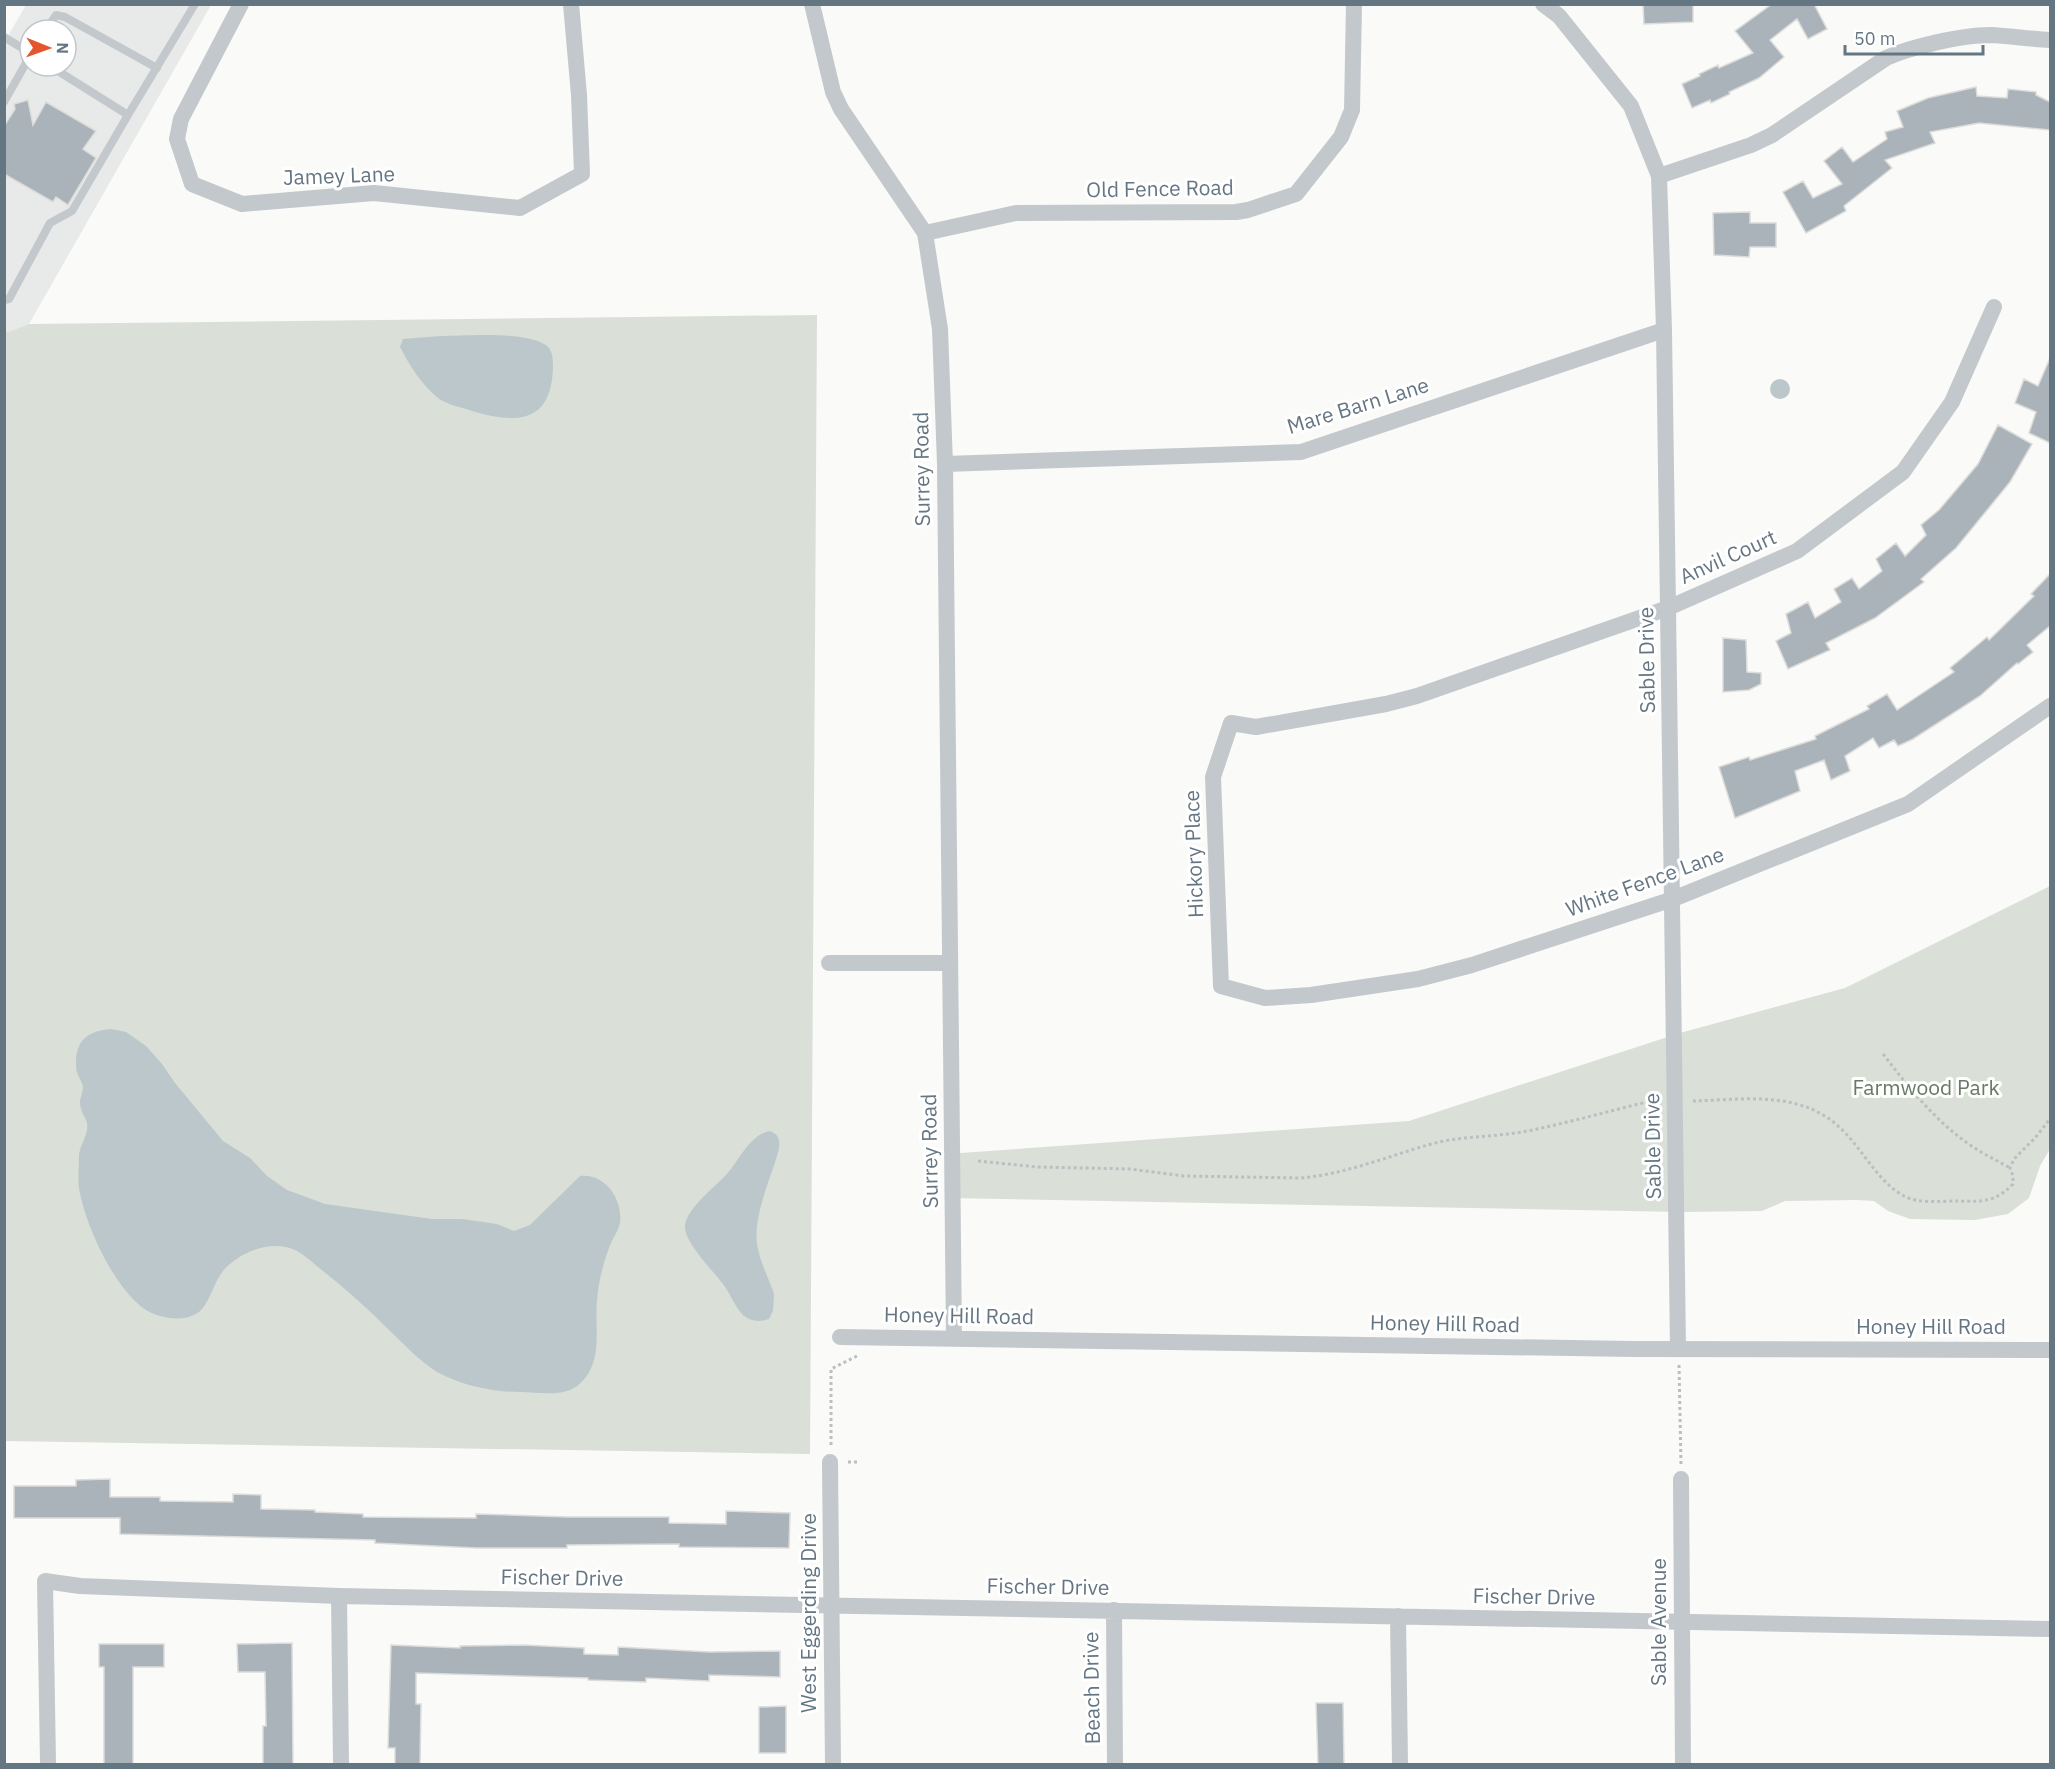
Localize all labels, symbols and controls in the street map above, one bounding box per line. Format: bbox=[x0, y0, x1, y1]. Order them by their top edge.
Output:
north arrow bbox=[18, 18, 78, 78]
scale bar bbox=[1845, 18, 1983, 56]
text: 50 m bbox=[1854, 27, 1896, 50]
text: N bbox=[53, 42, 73, 54]
street label: Jamey Lane bbox=[282, 159, 396, 191]
street label: Old Fence Road bbox=[1086, 173, 1234, 203]
street label: Mare Barn Lane bbox=[1283, 370, 1432, 440]
street label: Surrey Road bbox=[906, 411, 936, 527]
street label: Anvil Court bbox=[1675, 522, 1781, 590]
street label: Sable Drive bbox=[1631, 607, 1661, 714]
street label: Hickory Place bbox=[1177, 790, 1209, 919]
street label: White Fence Lane bbox=[1562, 839, 1728, 923]
park label: Farmwood Park bbox=[1852, 1073, 2000, 1101]
street label: Surrey Road bbox=[914, 1093, 944, 1209]
street label: Sable Drive bbox=[1637, 1093, 1667, 1200]
street label: Honey Hill Road bbox=[884, 1300, 1034, 1330]
street label: Honey Hill Road bbox=[1370, 1308, 1520, 1338]
street label: Honey Hill Road bbox=[1856, 1312, 2006, 1340]
street label: West Eggerding Drive bbox=[794, 1513, 822, 1713]
street label: Sable Avenue bbox=[1644, 1558, 1672, 1686]
street label: Fischer Drive bbox=[500, 1562, 624, 1592]
street label: Fischer Drive bbox=[986, 1571, 1110, 1601]
street label: Fischer Drive bbox=[1472, 1581, 1596, 1611]
street label: Beach Drive bbox=[1076, 1631, 1106, 1745]

